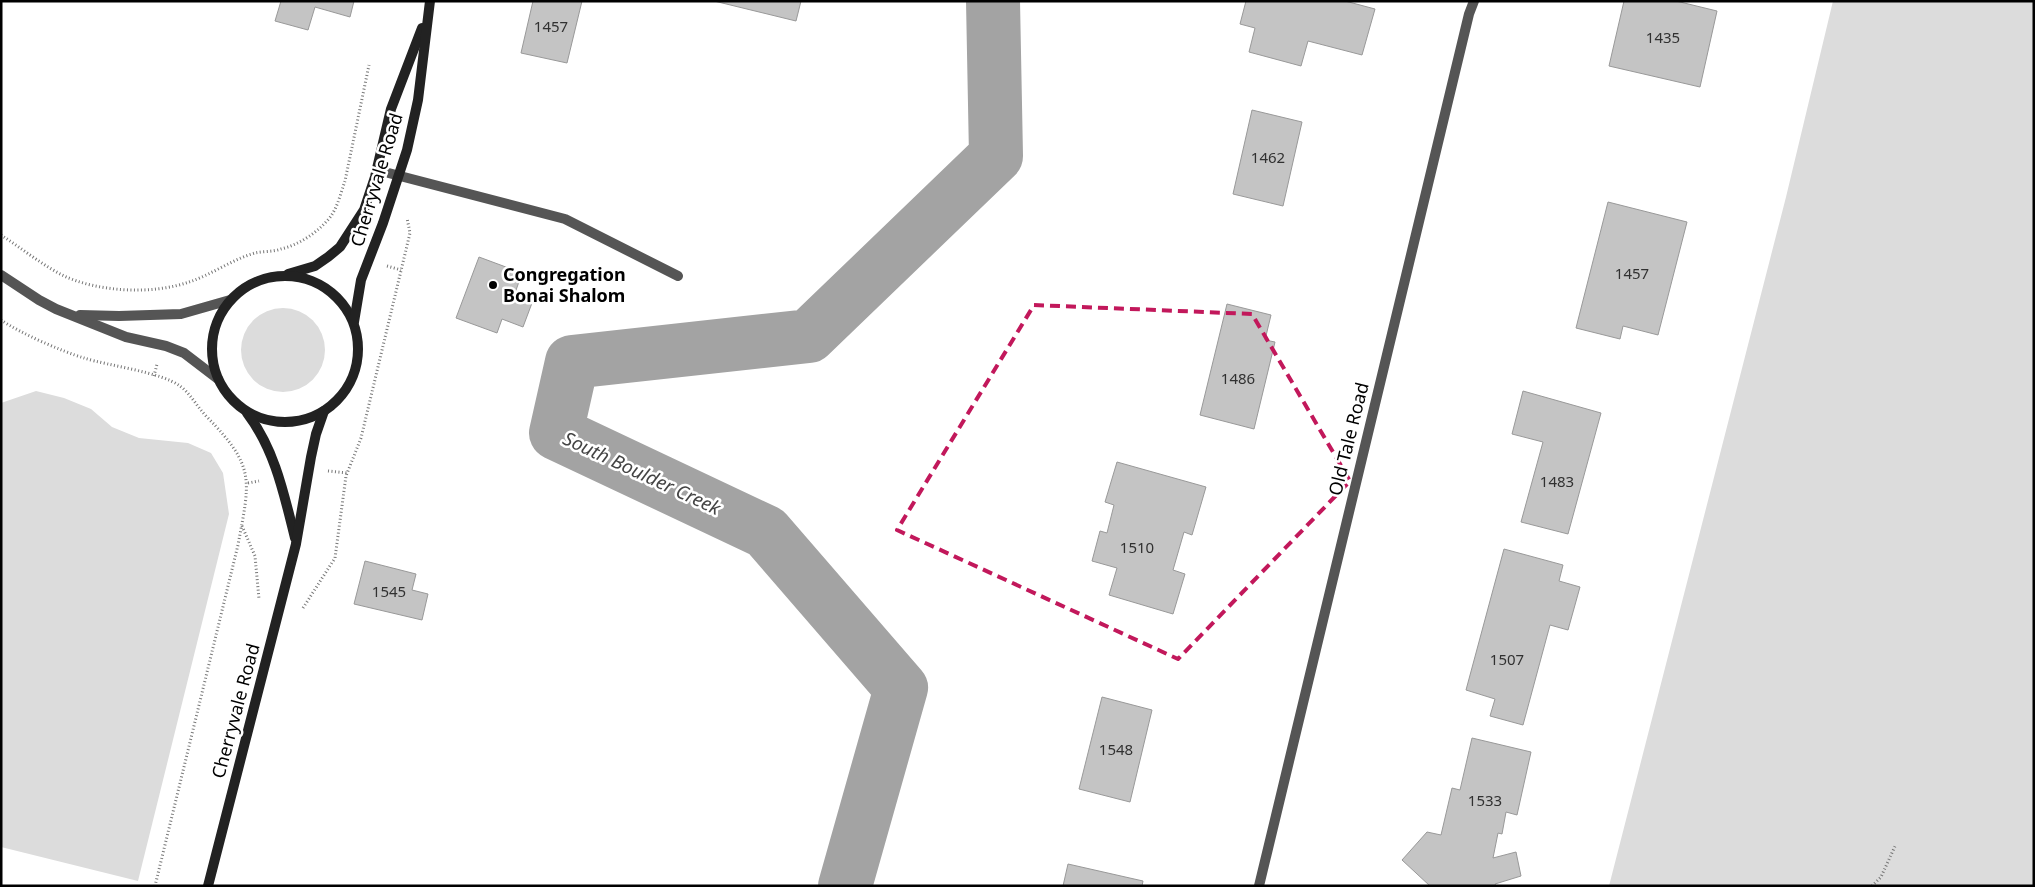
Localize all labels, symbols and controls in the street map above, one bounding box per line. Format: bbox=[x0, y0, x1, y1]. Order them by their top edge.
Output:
house number: 1457 bbox=[534, 16, 568, 36]
house number: 1435 bbox=[1646, 27, 1680, 47]
street label: Cherryvale Road bbox=[344, 110, 408, 250]
house number: 1462 bbox=[1251, 147, 1285, 167]
place label: Congregation Bonai Shalom bbox=[503, 262, 626, 307]
house number: 1457 bbox=[1615, 263, 1649, 283]
marker: Congregation Bonai Shalom bbox=[487, 279, 499, 291]
house number: 1486 bbox=[1221, 368, 1255, 388]
street label: Old Tale Road bbox=[1322, 380, 1374, 498]
water label: South Boulder Creek bbox=[559, 425, 726, 521]
house number: 1483 bbox=[1540, 471, 1574, 491]
house number: 1510 bbox=[1120, 537, 1154, 557]
house number: 1545 bbox=[372, 581, 406, 601]
street label: Cherryvale Road bbox=[205, 641, 265, 781]
house number: 1507 bbox=[1490, 649, 1524, 669]
house number: 1548 bbox=[1099, 739, 1133, 759]
house number: 1533 bbox=[1468, 790, 1502, 810]

